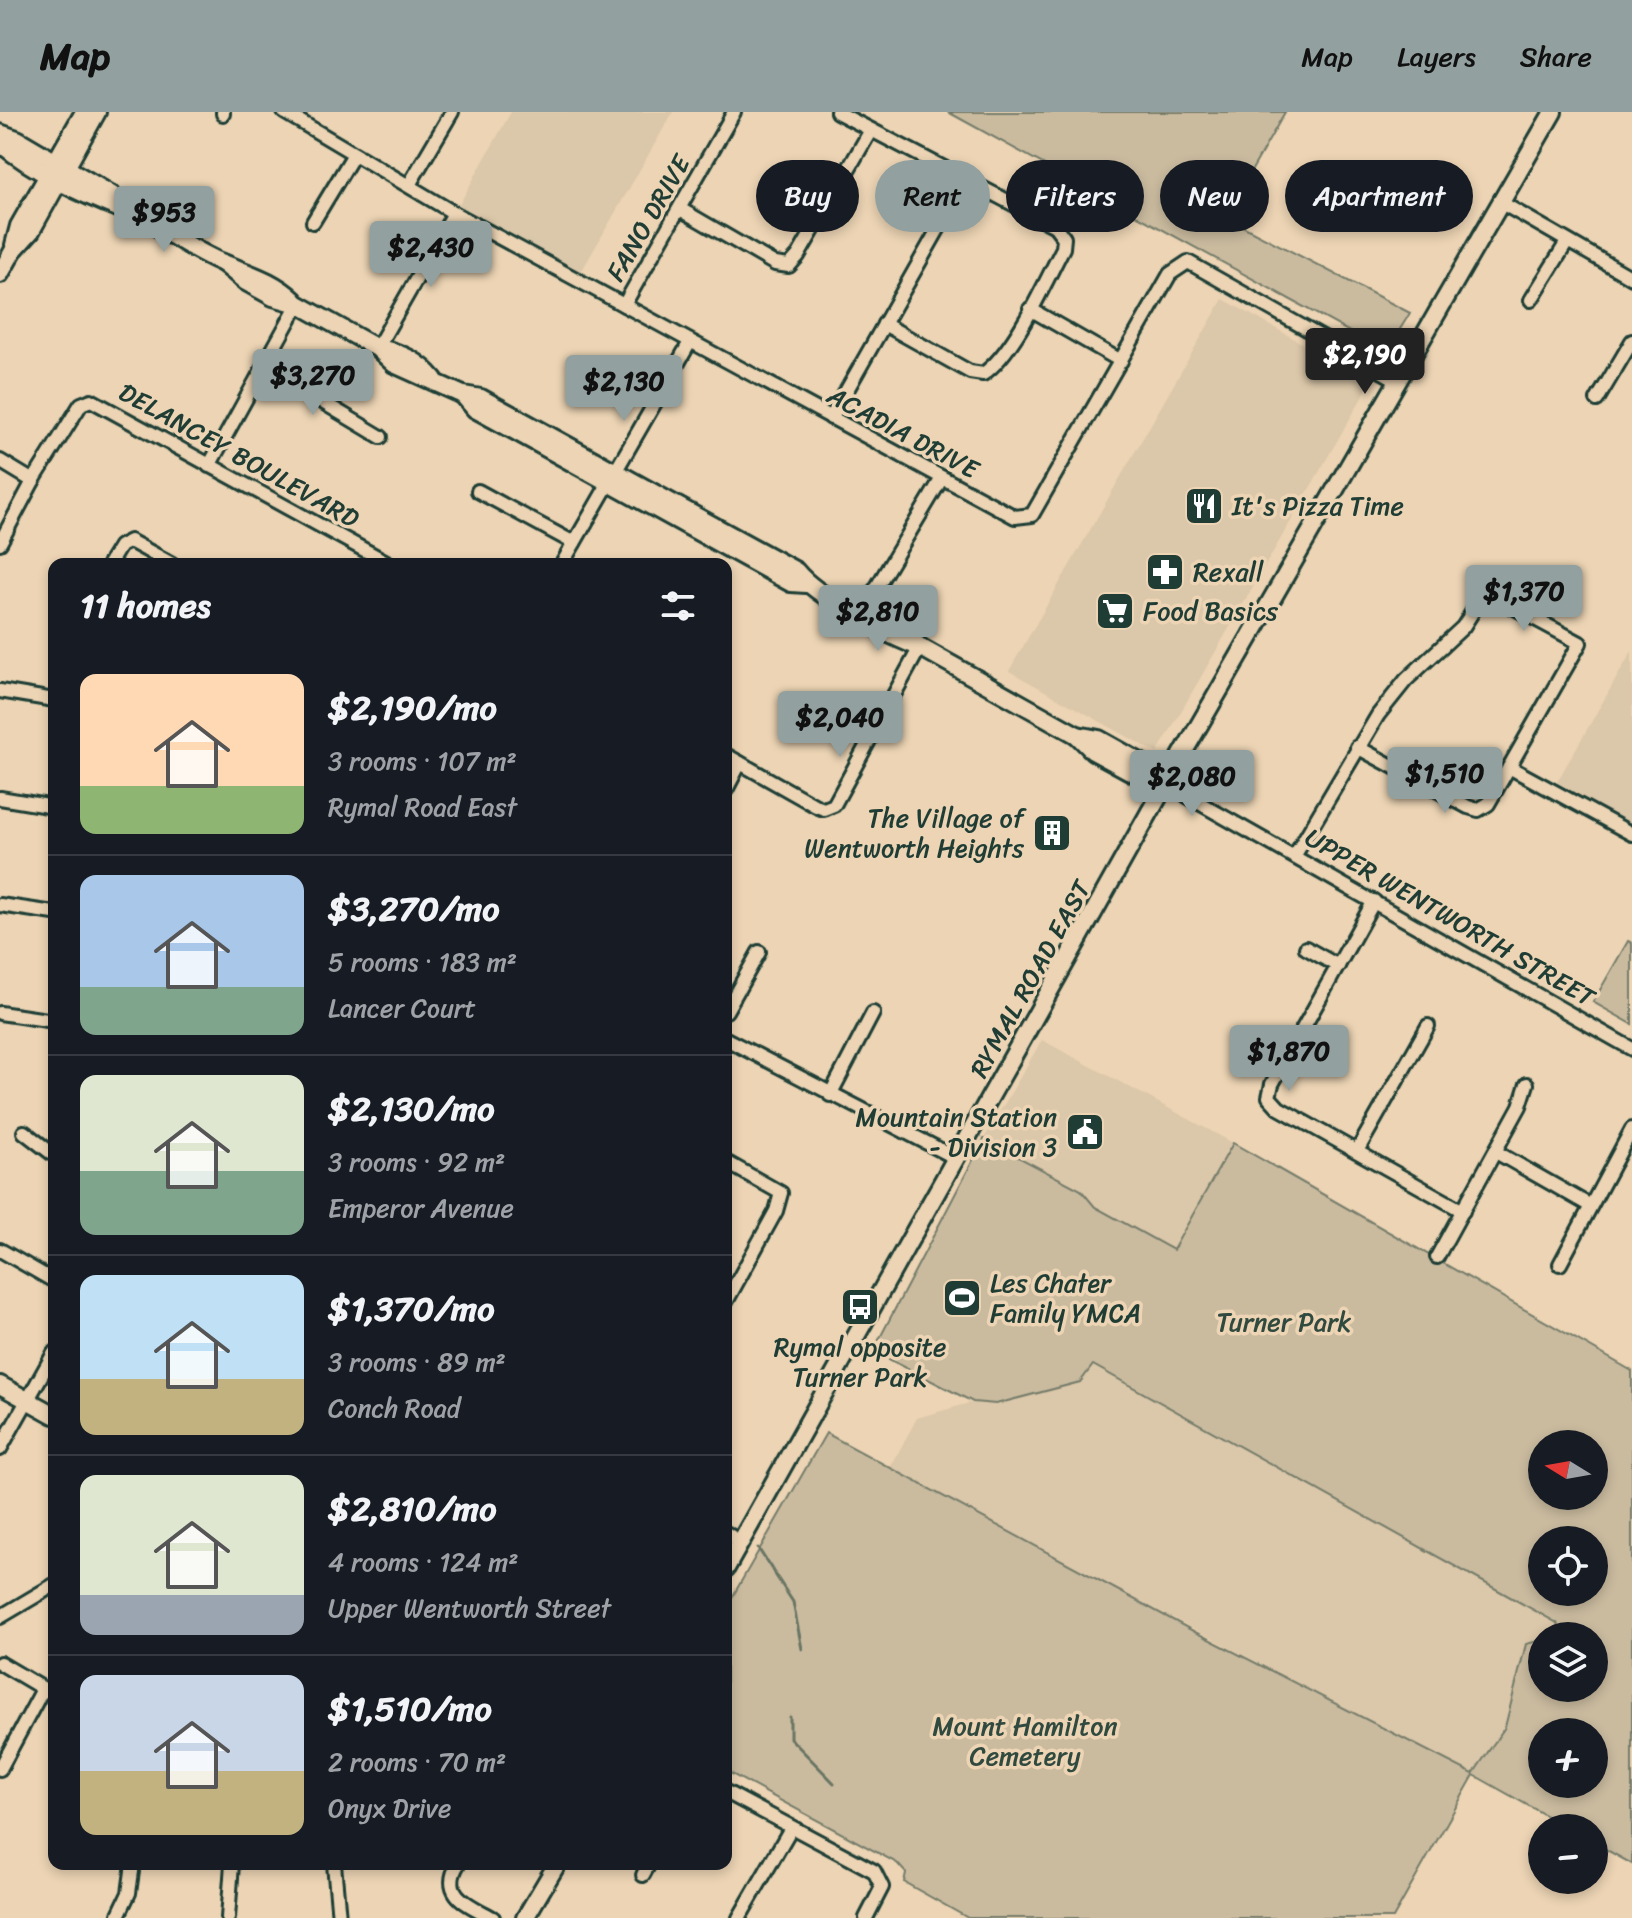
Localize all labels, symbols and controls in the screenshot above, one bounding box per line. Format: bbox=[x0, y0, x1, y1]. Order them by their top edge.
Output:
text: Map bbox=[40, 23, 110, 90]
text: Map bbox=[1301, 32, 1353, 81]
text: Layers bbox=[1397, 32, 1476, 81]
text: Share bbox=[1520, 32, 1592, 81]
street label: FANO DRIVE bbox=[593, 144, 704, 290]
chip: Buy bbox=[756, 160, 859, 232]
chip: Rent bbox=[875, 160, 990, 232]
chip: Filters bbox=[1006, 160, 1144, 232]
chip: New bbox=[1160, 160, 1269, 232]
chip: Apartment bbox=[1285, 160, 1473, 232]
pin: $953 bbox=[117, 186, 211, 254]
text: $953 bbox=[132, 189, 196, 235]
pin: $2,430 bbox=[366, 221, 496, 289]
text: $2,430 bbox=[388, 224, 474, 270]
pin: $2,190 bbox=[1300, 328, 1430, 396]
text: $2,190 bbox=[1323, 331, 1407, 377]
pin: $3,270 bbox=[248, 349, 378, 417]
text: $3,270 bbox=[270, 352, 356, 398]
pin: $2,130 bbox=[559, 355, 689, 423]
text: $2,130 bbox=[583, 358, 665, 404]
street label: DELANCEY BOULEVARD bbox=[110, 370, 368, 541]
street label: ACADIA DRIVE bbox=[818, 372, 989, 492]
place label: It's Pizza Time bbox=[1231, 483, 1404, 529]
restaurant icon: It's Pizza Time bbox=[1183, 485, 1225, 527]
place label: Rexall bbox=[1193, 549, 1264, 595]
pharmacy icon: Rexall bbox=[1144, 551, 1186, 593]
pin: $1,370 bbox=[1459, 565, 1589, 633]
text: $1,370 bbox=[1483, 568, 1565, 614]
text: 11 homes bbox=[80, 576, 211, 636]
icon: filters bbox=[656, 584, 700, 628]
pin: $2,810 bbox=[813, 585, 943, 653]
text: $2,810 bbox=[837, 588, 919, 634]
place label: Food Basics bbox=[1143, 588, 1279, 634]
supermarket icon: Food Basics bbox=[1094, 590, 1136, 632]
text: $2,190/mo bbox=[328, 678, 497, 738]
pin: $2,040 bbox=[775, 691, 905, 759]
text: $2,040 bbox=[796, 694, 884, 740]
icon: home bbox=[144, 706, 240, 802]
text: 3 rooms · 107 m² bbox=[328, 738, 517, 784]
pin: $1,510 bbox=[1380, 747, 1510, 815]
pin: $2,080 bbox=[1127, 750, 1257, 818]
text: $1,510 bbox=[1405, 750, 1485, 796]
text: $2,080 bbox=[1148, 753, 1236, 799]
text: Rymal Road East bbox=[328, 784, 517, 830]
place label: The Village of Wentworth Heights bbox=[804, 795, 1027, 871]
building icon: The Village of Wentworth Heights bbox=[1031, 812, 1073, 854]
street label: UPPER WENTWORTH STREET bbox=[1296, 815, 1606, 1020]
street label: RYMAL ROAD EAST bbox=[956, 870, 1105, 1087]
text: $3,270/mo bbox=[328, 879, 499, 939]
icon: home bbox=[144, 907, 240, 1003]
text: 5 rooms · 183 m² bbox=[328, 939, 517, 985]
text: Lancer Court bbox=[328, 985, 476, 1031]
pin: $1,870 bbox=[1224, 1025, 1354, 1093]
text: $1,870 bbox=[1248, 1028, 1330, 1074]
text: $2,130/mo bbox=[328, 1079, 495, 1139]
place label: Mountain Station - Division 3 bbox=[856, 1094, 1057, 1170]
icon: home bbox=[144, 1107, 240, 1203]
public building icon: Mountain Station - Division 3 bbox=[1064, 1111, 1106, 1153]
text: 3 rooms · 92 m² bbox=[328, 1139, 505, 1185]
text: Emperor Avenue bbox=[328, 1185, 514, 1231]
place label: Les Chater Family YMCA bbox=[990, 1260, 1141, 1336]
sports icon: Les Chater Family YMCA bbox=[941, 1277, 983, 1319]
text: $1,370/mo bbox=[328, 1279, 494, 1339]
bus stop icon: Rymal opposite Turner Park bbox=[839, 1286, 881, 1328]
park label: Turner Park bbox=[1217, 1299, 1352, 1345]
icon: home bbox=[144, 1307, 240, 1403]
place label: Rymal opposite Turner Park bbox=[774, 1324, 946, 1400]
text: 3 rooms · 89 m² bbox=[328, 1339, 506, 1385]
text: Conch Road bbox=[328, 1385, 461, 1431]
north arrow bbox=[1528, 1430, 1608, 1510]
map controls bbox=[1528, 1430, 1608, 1894]
text: $2,810/mo bbox=[328, 1479, 496, 1539]
icon: home bbox=[144, 1507, 240, 1603]
button: locate bbox=[1528, 1526, 1608, 1606]
text: 4 rooms · 124 m² bbox=[328, 1539, 519, 1585]
text: Upper Wentworth Street bbox=[328, 1585, 611, 1631]
button: layers bbox=[1528, 1622, 1608, 1702]
text: $1,510/mo bbox=[328, 1679, 492, 1739]
park label: Mount Hamilton Cemetery bbox=[932, 1703, 1118, 1779]
icon: home bbox=[144, 1707, 240, 1803]
button: + bbox=[1528, 1718, 1608, 1798]
text: 2 rooms · 70 m² bbox=[328, 1739, 506, 1785]
text: Onyx Drive bbox=[328, 1785, 451, 1831]
button: − bbox=[1528, 1814, 1608, 1894]

